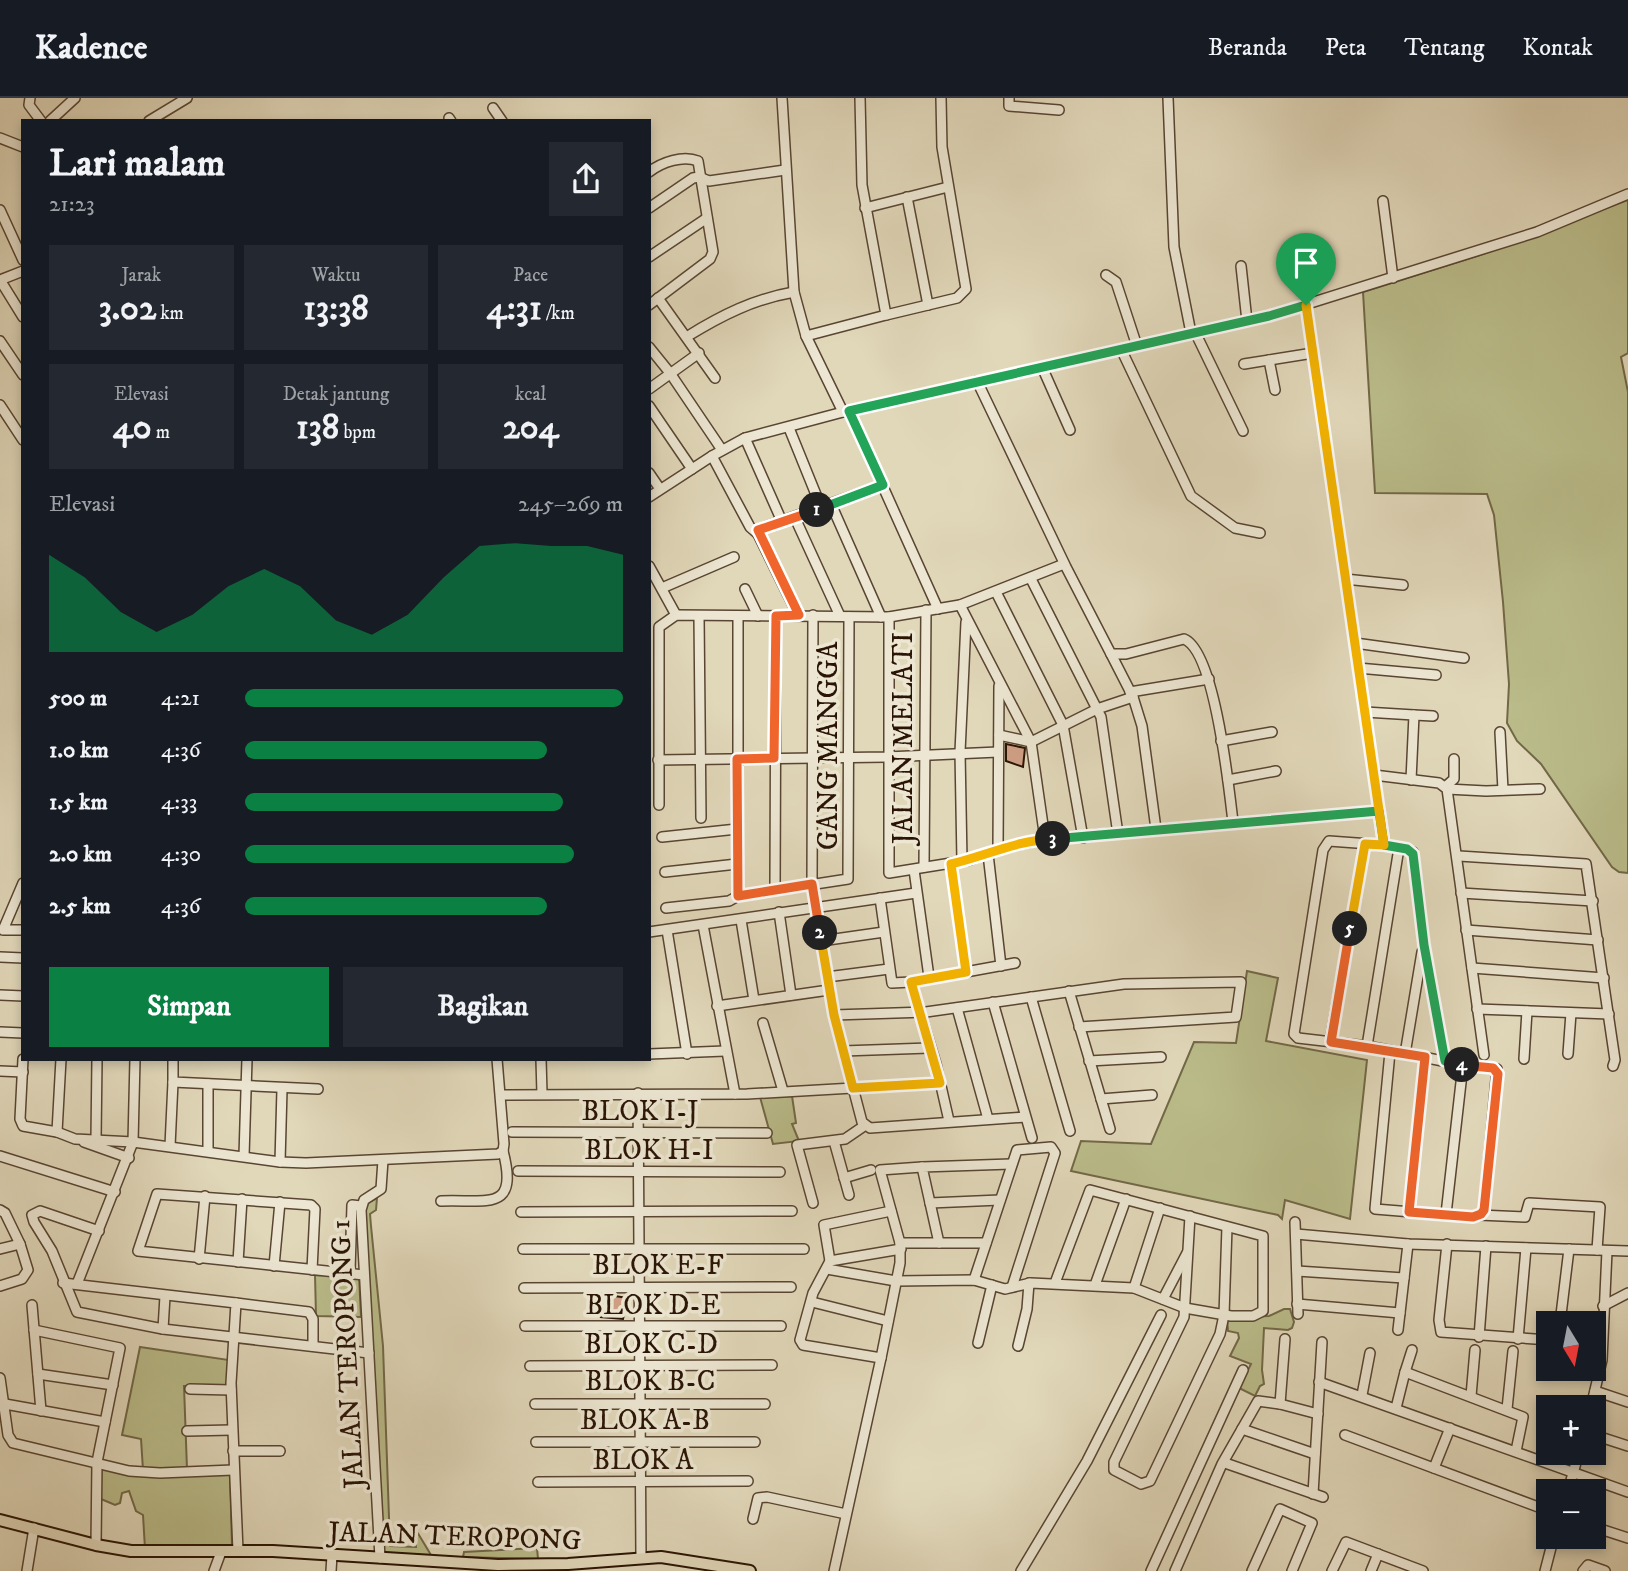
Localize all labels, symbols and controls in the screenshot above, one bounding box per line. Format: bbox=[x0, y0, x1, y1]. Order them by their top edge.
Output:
text: Kadence bbox=[35, 28, 147, 69]
text: Beranda bbox=[1208, 33, 1287, 63]
text: Peta bbox=[1325, 33, 1366, 63]
text: Tentang bbox=[1404, 33, 1485, 63]
text: Kontak bbox=[1523, 33, 1593, 63]
text: Lari malam bbox=[49, 140, 225, 188]
button: share bbox=[549, 142, 623, 216]
text: 21:23 bbox=[49, 190, 95, 219]
pin bbox=[1276, 233, 1336, 305]
icon: arrive bbox=[1287, 244, 1325, 282]
text: Jarak bbox=[121, 264, 161, 287]
text: Waktu bbox=[312, 264, 360, 287]
text: Pace bbox=[513, 264, 548, 287]
text: 3.02 bbox=[99, 287, 156, 331]
text: 13:38 bbox=[303, 287, 369, 331]
text: 4:31 bbox=[487, 287, 542, 331]
text: km bbox=[156, 302, 184, 325]
text: /km bbox=[542, 302, 575, 325]
text: Elevasi bbox=[114, 383, 169, 406]
text: Detak jantung bbox=[283, 383, 389, 406]
text: kcal bbox=[515, 383, 546, 406]
text: 40 bbox=[113, 406, 152, 450]
text: 138 bbox=[296, 406, 339, 450]
text: 204 bbox=[503, 406, 559, 450]
text: m bbox=[152, 421, 170, 444]
text: bpm bbox=[339, 421, 376, 444]
text: Elevasi bbox=[49, 490, 115, 519]
text: 245–269 m bbox=[518, 490, 623, 519]
pin: 1 bbox=[800, 492, 834, 528]
text: 1 bbox=[813, 498, 820, 521]
street label: JALAN MELATI bbox=[886, 632, 921, 847]
street label: GANG MANGGA bbox=[811, 640, 846, 850]
text: 500 m bbox=[49, 684, 107, 713]
text: 4:21 bbox=[161, 684, 200, 713]
text: 1.0 km bbox=[49, 736, 109, 765]
text: 4:36 bbox=[161, 736, 201, 765]
text: 1.5 km bbox=[49, 788, 108, 817]
text: 4:33 bbox=[161, 788, 197, 817]
pin: 3 bbox=[1036, 822, 1070, 856]
text: 3 bbox=[1049, 827, 1056, 850]
text: 2.0 km bbox=[49, 840, 112, 869]
text: 4:30 bbox=[161, 840, 201, 869]
text: 2.5 km bbox=[49, 892, 111, 921]
text: 4:36 bbox=[161, 892, 201, 921]
pin: 5 bbox=[1332, 912, 1368, 946]
pin: 2 bbox=[802, 916, 838, 950]
text: 5 bbox=[1345, 917, 1354, 940]
text: 2 bbox=[815, 921, 824, 944]
button: Simpan bbox=[49, 967, 329, 1047]
button: Bagikan bbox=[343, 967, 623, 1047]
pin: 4 bbox=[1444, 1048, 1480, 1082]
text: 4 bbox=[1456, 1053, 1467, 1076]
street label: BLOK I-J bbox=[581, 1094, 699, 1129]
street label: BLOK H-I bbox=[584, 1133, 714, 1168]
street label: JALAN TEROPONG 1 bbox=[323, 1219, 372, 1492]
street label: BLOK E-F bbox=[592, 1248, 724, 1283]
street label: BLOK D-E bbox=[586, 1288, 720, 1323]
north arrow bbox=[1536, 1311, 1606, 1381]
map controls bbox=[1536, 1311, 1606, 1549]
street label: BLOK C-D bbox=[584, 1327, 718, 1362]
street label: BLOK B-C bbox=[585, 1364, 715, 1399]
button: + bbox=[1536, 1395, 1606, 1465]
street label: BLOK A-B bbox=[580, 1403, 710, 1438]
street label: BLOK A bbox=[593, 1443, 695, 1478]
button: − bbox=[1536, 1479, 1606, 1549]
street label: JALAN TEROPONG bbox=[325, 1514, 582, 1558]

